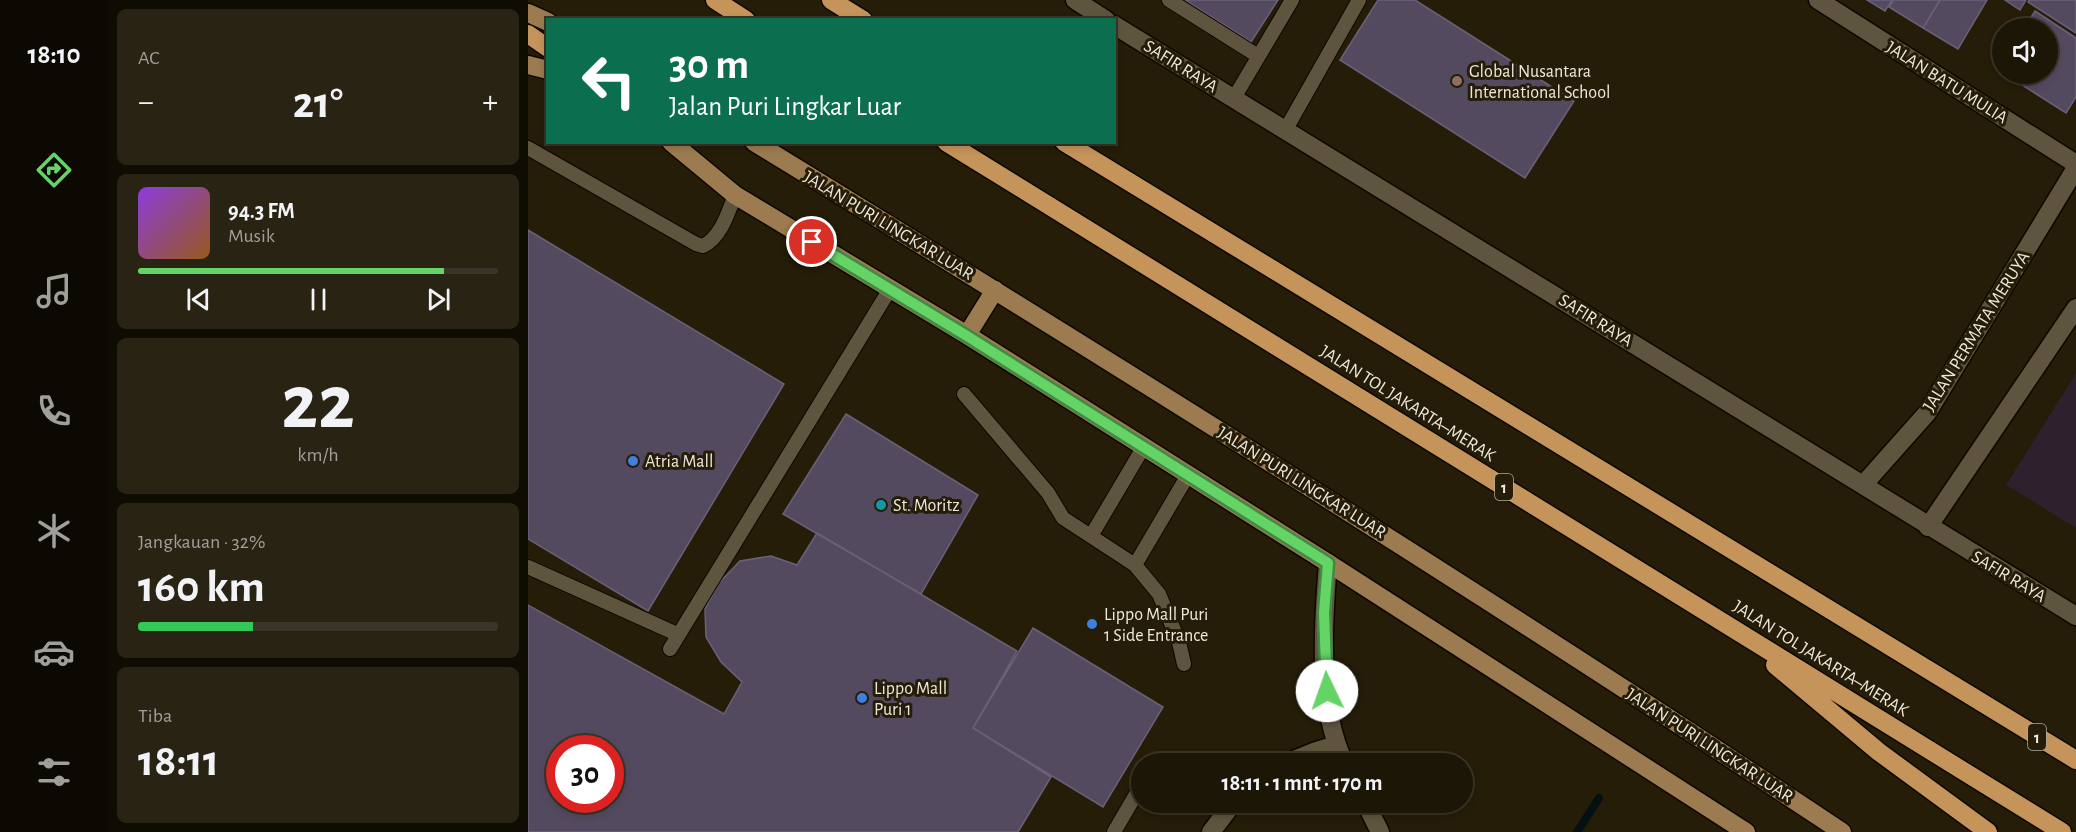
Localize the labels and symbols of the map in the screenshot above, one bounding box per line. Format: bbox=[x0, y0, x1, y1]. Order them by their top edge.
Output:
street label: SAFIR RAYA bbox=[1140, 37, 1221, 97]
street label: JALAN BATU MULIA bbox=[1883, 38, 2011, 128]
place label: Global Nusantara International School bbox=[1469, 63, 1610, 102]
marker: Global Nusantara International School bbox=[1450, 74, 1464, 88]
street label: JALAN PURI LINGKAR LUAR bbox=[800, 168, 977, 284]
pin bbox=[786, 216, 837, 267]
street label: JALAN PERMATA MERUYA bbox=[1920, 248, 2034, 415]
street label: SAFIR RAYA bbox=[1555, 291, 1636, 351]
street label: JALAN TOL JAKARTA–MERAK bbox=[1317, 342, 1499, 465]
street label: JALAN PURI LINGKAR LUAR bbox=[1214, 424, 1389, 542]
place label: Atria Mall bbox=[645, 453, 713, 471]
marker: Atria Mall bbox=[626, 454, 640, 468]
road number: 1 bbox=[1495, 474, 1513, 500]
place label: St. Moritz bbox=[893, 497, 960, 515]
marker: St. Moritz bbox=[874, 498, 888, 512]
street label: SAFIR RAYA bbox=[1968, 548, 2049, 606]
street label: JALAN TOL JAKARTA–MERAK bbox=[1730, 597, 1912, 720]
place label: Lippo Mall Puri 1 Side Entrance bbox=[1104, 606, 1208, 645]
marker: Lippo Mall Puri 1 Side Entrance bbox=[1085, 617, 1099, 631]
position arrow bbox=[1295, 659, 1359, 723]
place label: Lippo Mall Puri 1 bbox=[874, 680, 947, 719]
street label: JALAN PURI LINGKAR LUAR bbox=[1623, 685, 1796, 806]
marker: Lippo Mall Puri 1 bbox=[855, 691, 869, 705]
road number: 1 bbox=[2028, 724, 2046, 750]
speed limit sign: 30 bbox=[546, 735, 624, 813]

